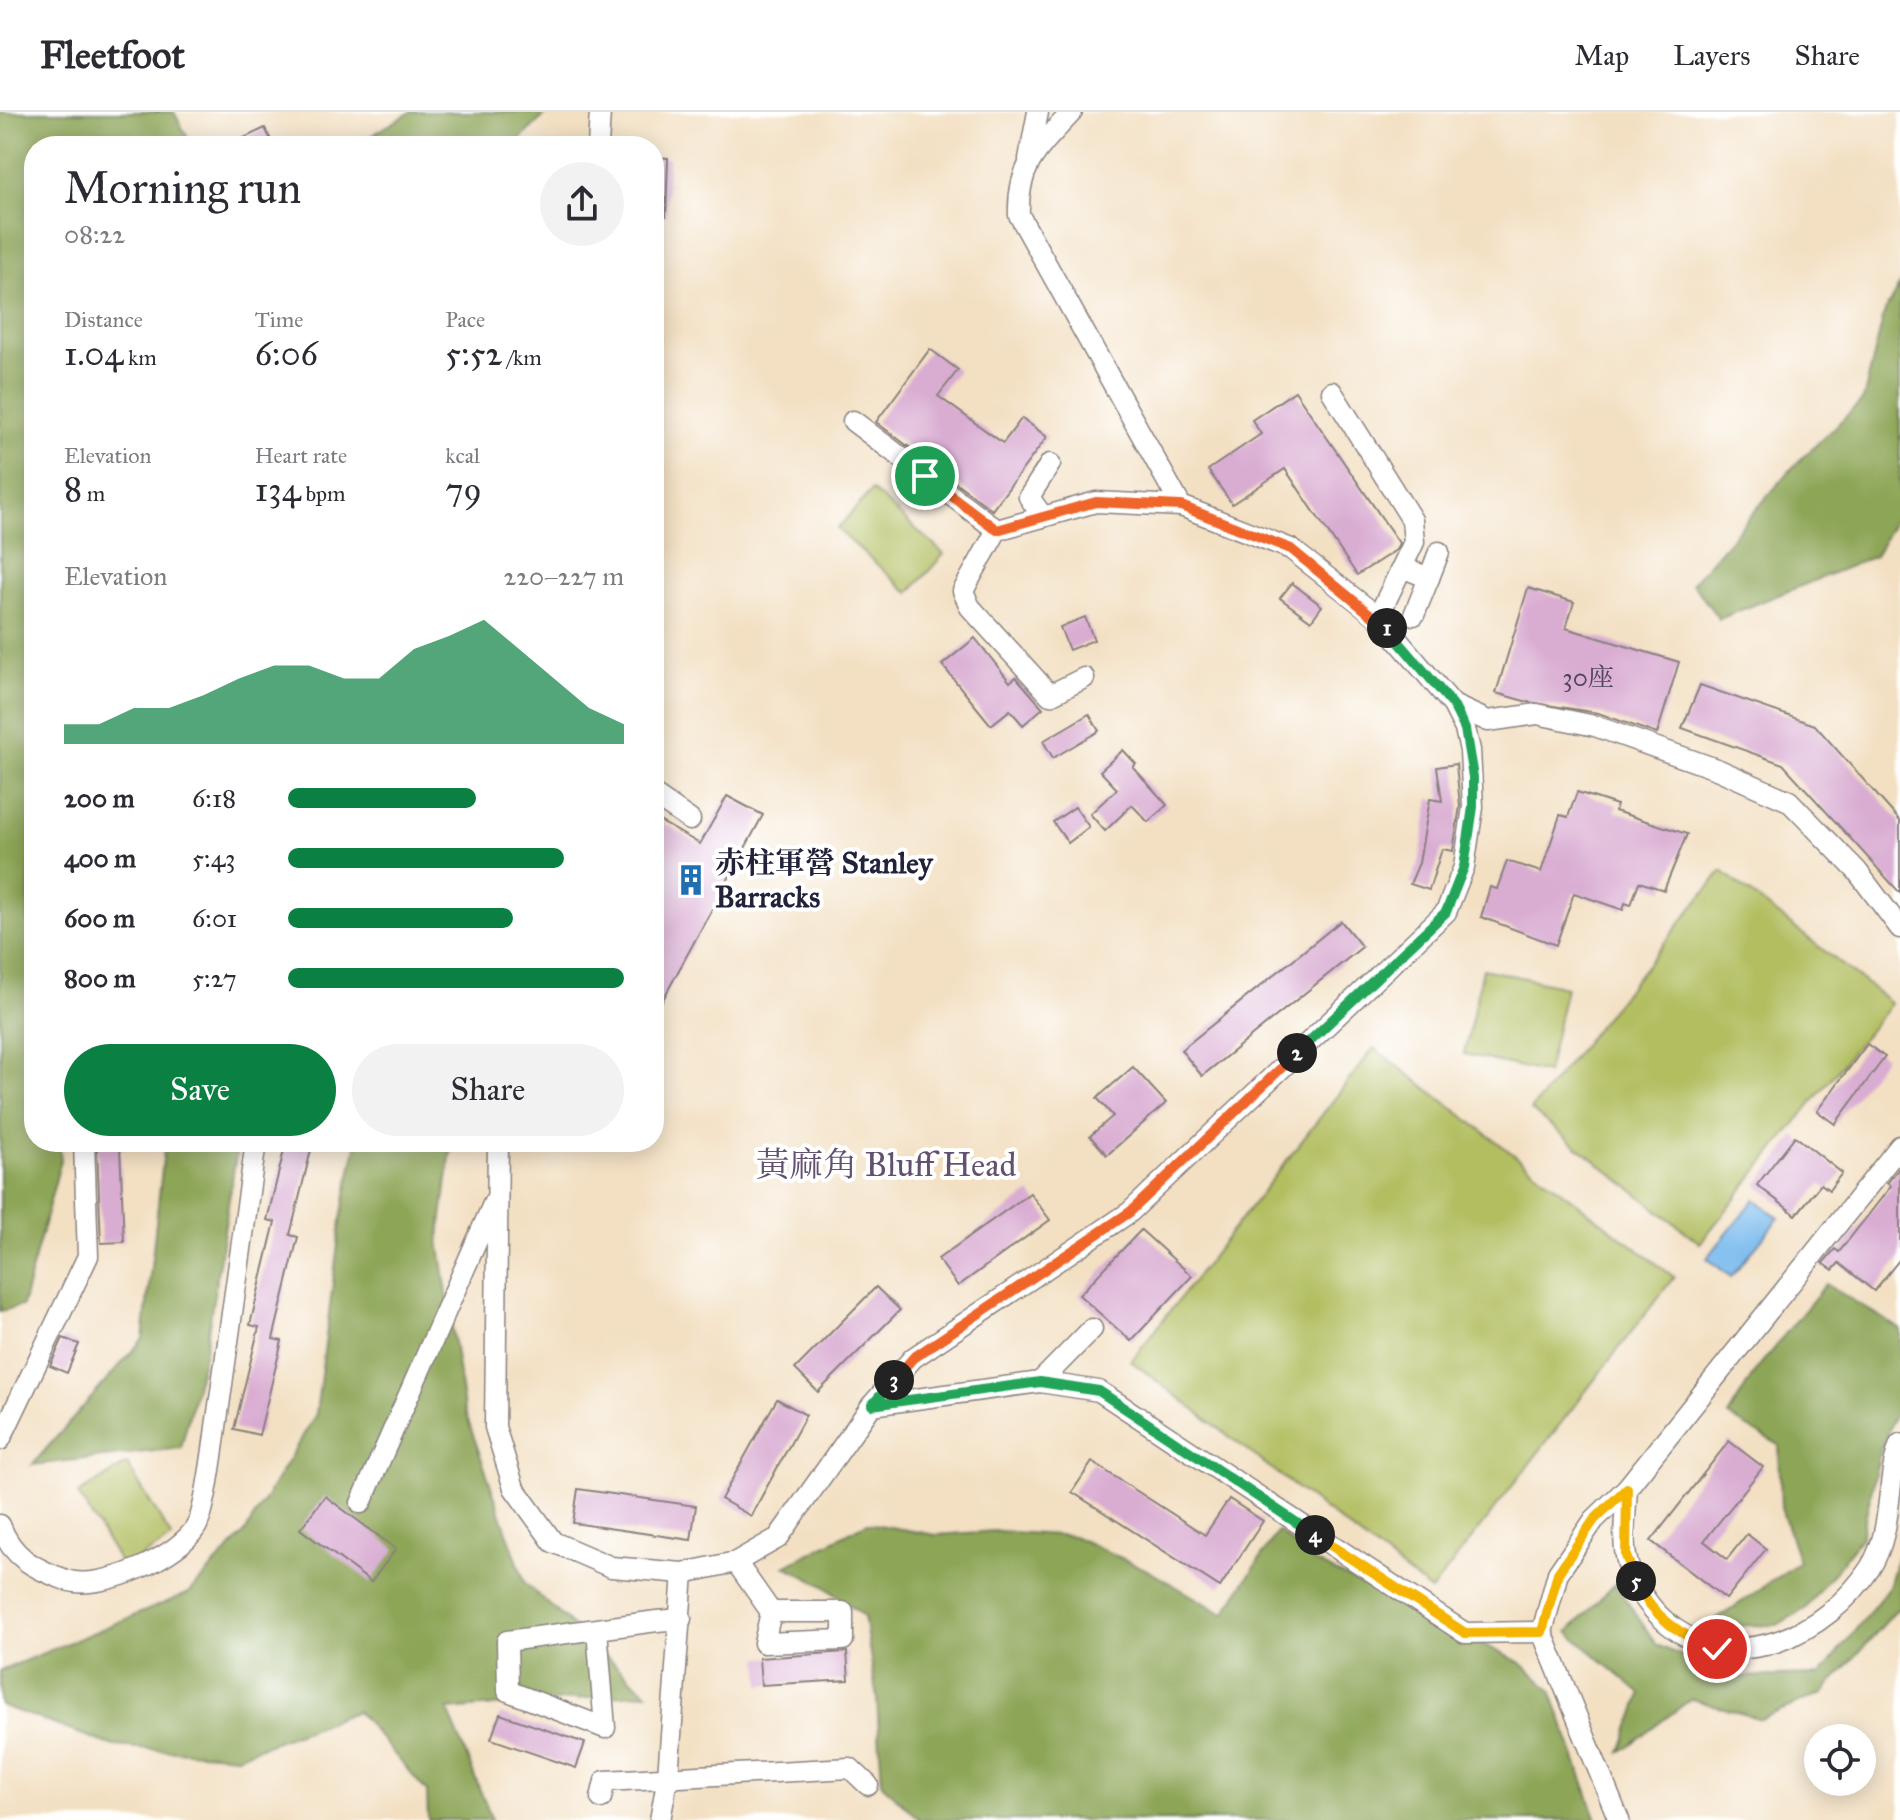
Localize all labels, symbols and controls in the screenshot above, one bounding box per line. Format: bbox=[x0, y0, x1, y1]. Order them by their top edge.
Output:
text: Fleetfoot bbox=[40, 32, 185, 78]
text: Map bbox=[1574, 38, 1629, 73]
text: Layers bbox=[1673, 38, 1751, 73]
text: Share bbox=[1795, 38, 1860, 73]
text: Morning run bbox=[64, 161, 301, 215]
button: share bbox=[540, 162, 624, 246]
text: 08:22 bbox=[64, 218, 125, 250]
text: Distance bbox=[64, 306, 143, 333]
text: Time bbox=[255, 306, 303, 333]
text: Pace bbox=[445, 306, 485, 333]
text: 1.04 bbox=[64, 333, 123, 374]
text: 6:06 bbox=[255, 333, 318, 374]
text: 5:52 bbox=[445, 333, 502, 374]
text: km bbox=[123, 344, 157, 371]
text: /km bbox=[502, 344, 542, 371]
text: Elevation bbox=[64, 442, 151, 469]
text: Heart rate bbox=[255, 442, 347, 469]
text: kcal bbox=[445, 442, 480, 469]
pin bbox=[891, 442, 959, 510]
icon: arrive bbox=[903, 454, 947, 498]
text: 8 bbox=[64, 469, 82, 510]
text: 134 bbox=[255, 469, 301, 510]
text: 79 bbox=[445, 469, 482, 510]
text: m bbox=[82, 480, 105, 507]
text: bpm bbox=[301, 480, 345, 507]
text: Elevation bbox=[64, 560, 167, 592]
text: 220–227 m bbox=[504, 560, 624, 592]
pin: 1 bbox=[1367, 608, 1407, 648]
text: 1 bbox=[1383, 614, 1391, 641]
house number: 30座 bbox=[1562, 661, 1614, 693]
text: 200 m bbox=[64, 782, 135, 814]
text: 6:18 bbox=[192, 782, 236, 814]
text: 400 m bbox=[64, 842, 136, 874]
text: 5:43 bbox=[192, 842, 236, 874]
place label: 赤柱軍營 Stanley Barracks bbox=[715, 845, 934, 915]
building icon: 赤柱軍營 Stanley Barracks bbox=[674, 863, 708, 897]
text: 600 m bbox=[64, 902, 135, 934]
text: 6:01 bbox=[192, 902, 237, 934]
text: 800 m bbox=[64, 962, 136, 994]
text: 5:27 bbox=[192, 962, 237, 994]
pin: 2 bbox=[1277, 1033, 1317, 1073]
text: 2 bbox=[1292, 1039, 1302, 1066]
button: Save bbox=[64, 1044, 336, 1136]
button: Share bbox=[352, 1044, 624, 1136]
district label: 黃麻角 Bluff Head bbox=[755, 1144, 1017, 1185]
pin: 3 bbox=[874, 1360, 914, 1400]
text: 3 bbox=[890, 1366, 898, 1393]
pin: 4 bbox=[1295, 1515, 1335, 1555]
text: 4 bbox=[1309, 1521, 1321, 1548]
pin: 5 bbox=[1616, 1561, 1656, 1601]
text: 5 bbox=[1631, 1567, 1641, 1594]
pin bbox=[1683, 1615, 1751, 1683]
icon: check bbox=[1695, 1627, 1739, 1671]
map controls bbox=[1804, 1724, 1876, 1796]
button: locate bbox=[1804, 1724, 1876, 1796]

